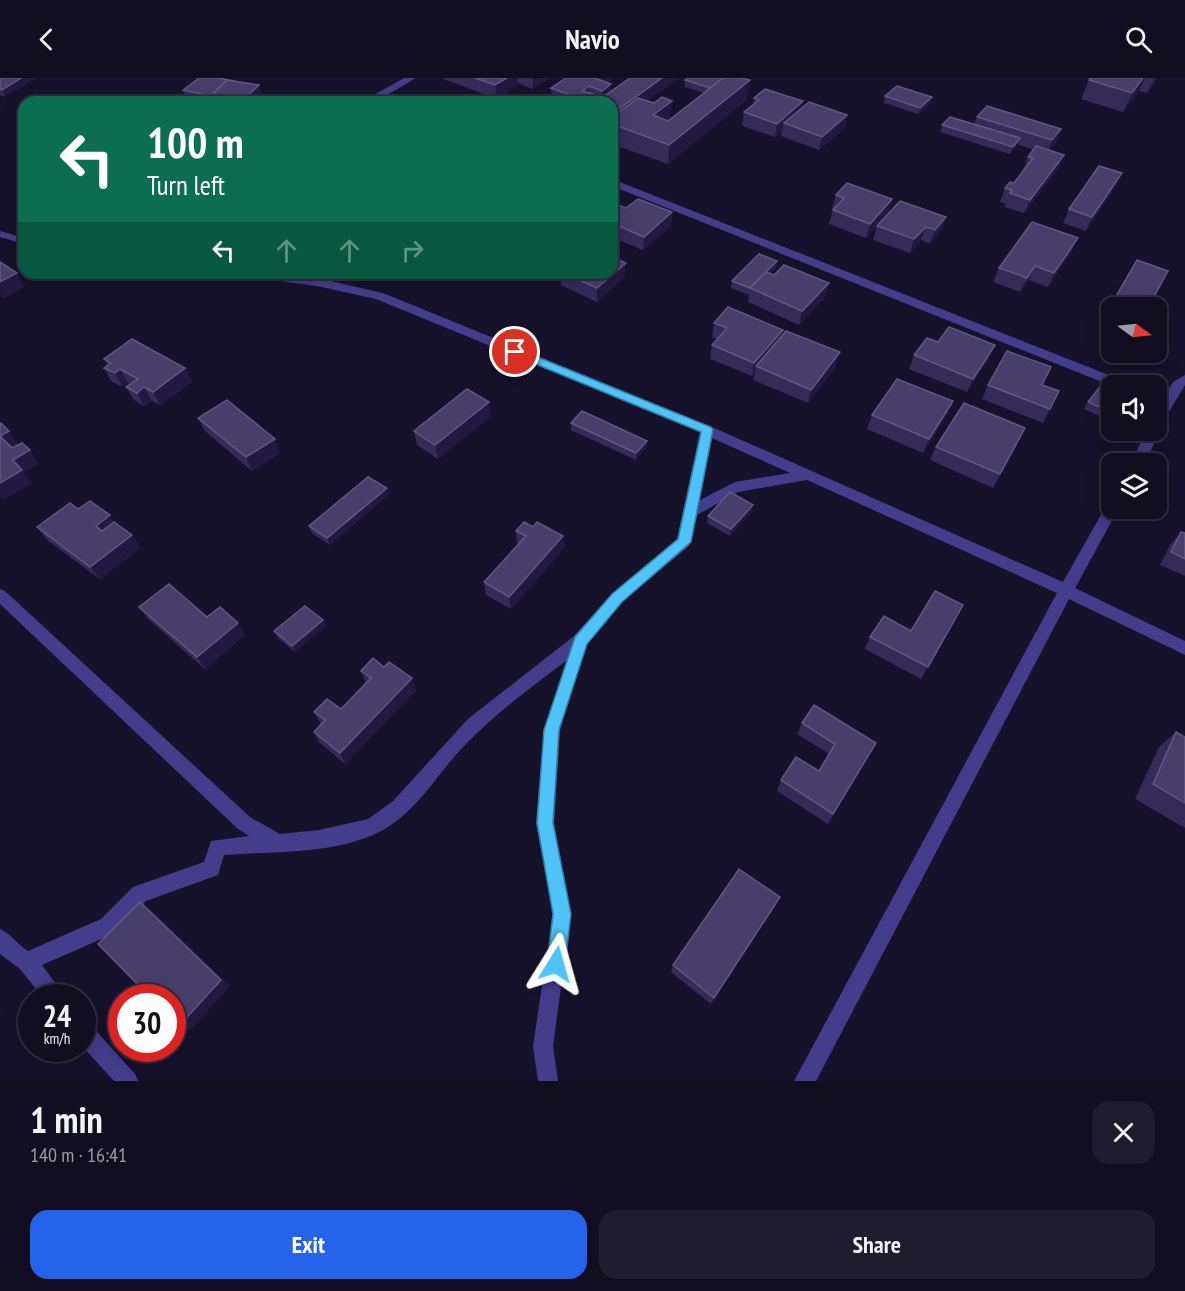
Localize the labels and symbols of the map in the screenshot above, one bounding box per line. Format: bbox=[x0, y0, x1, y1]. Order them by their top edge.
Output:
north arrow bbox=[1101, 297, 1167, 363]
pin bbox=[489, 326, 540, 377]
position arrow bbox=[524, 932, 588, 996]
speed limit sign: 30 bbox=[108, 984, 186, 1062]

